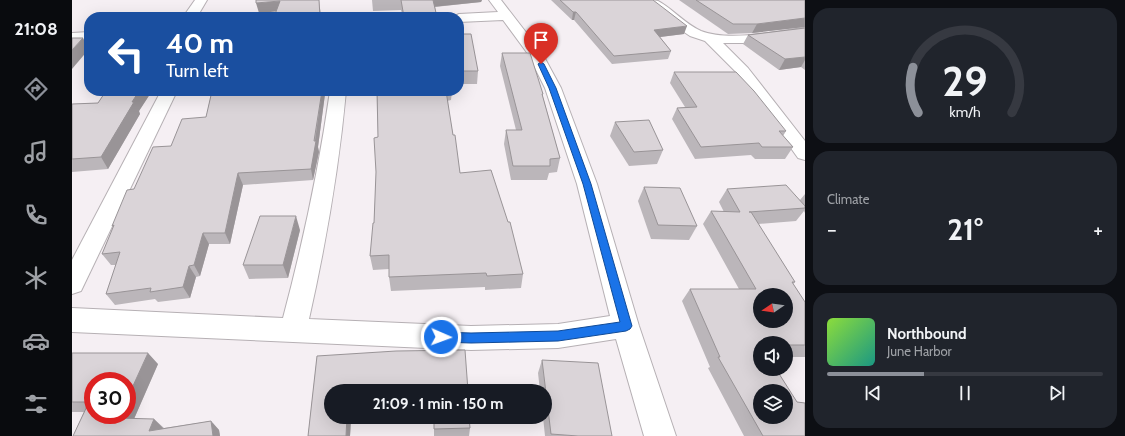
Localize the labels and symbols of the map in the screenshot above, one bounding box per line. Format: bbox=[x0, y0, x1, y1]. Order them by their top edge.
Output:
pin bbox=[524, 23, 558, 64]
north arrow bbox=[753, 288, 793, 328]
position arrow bbox=[420, 316, 462, 358]
speed limit sign: 30 bbox=[84, 372, 136, 424]

